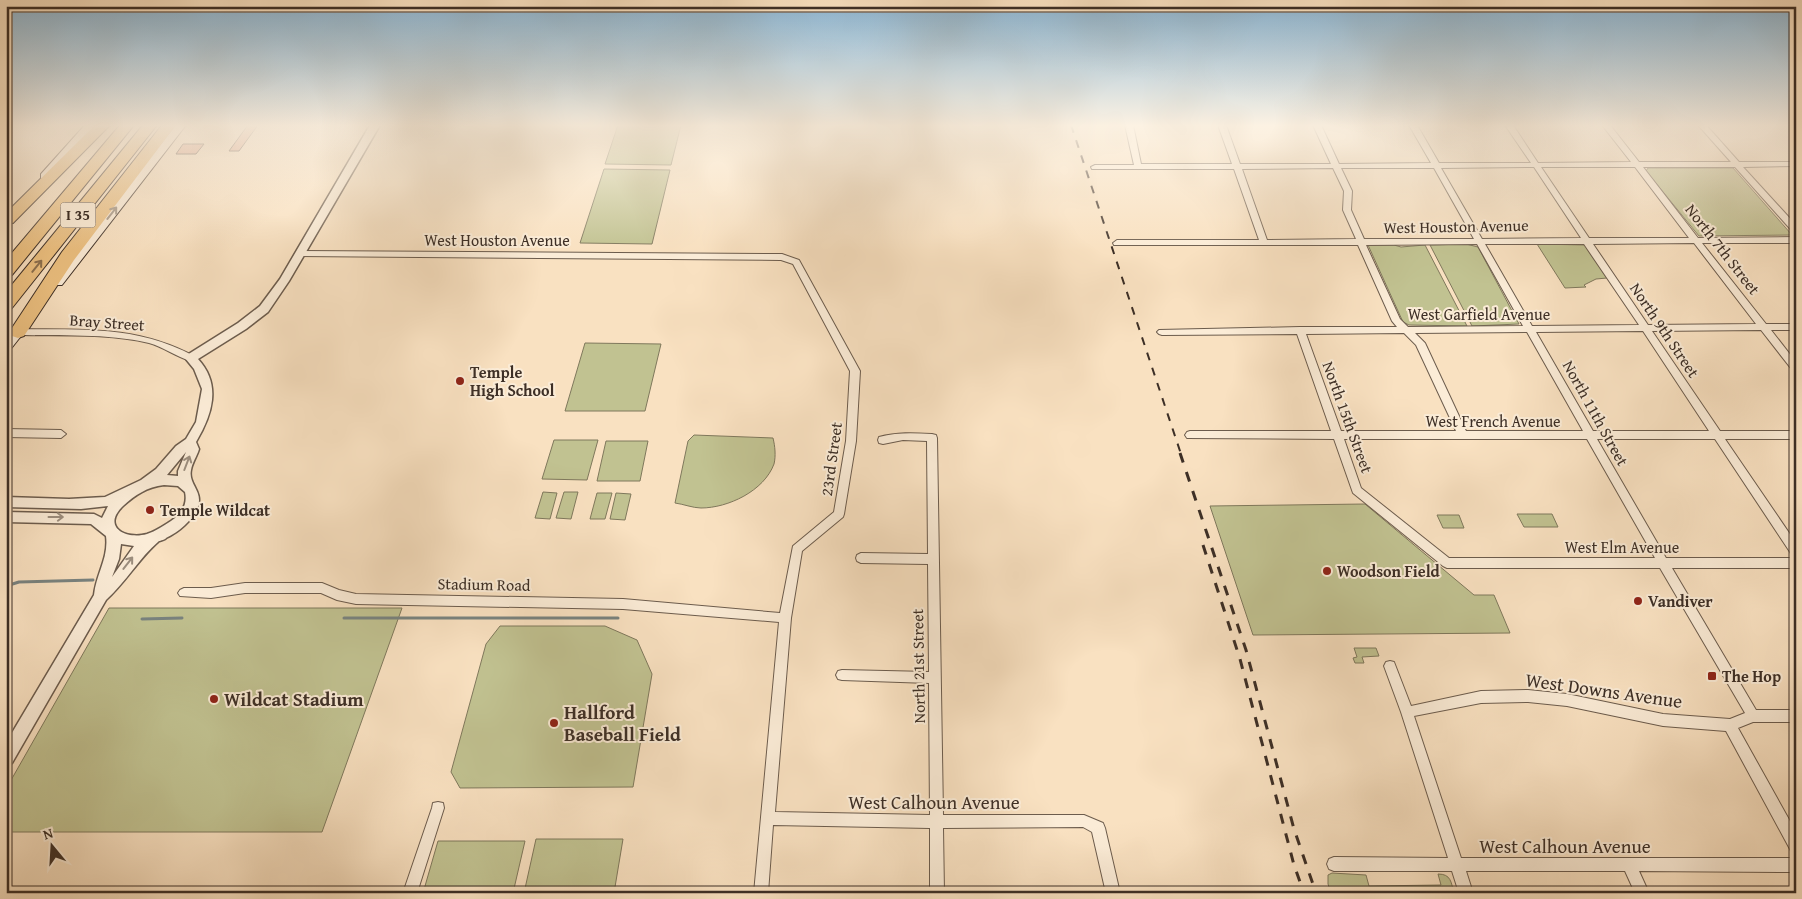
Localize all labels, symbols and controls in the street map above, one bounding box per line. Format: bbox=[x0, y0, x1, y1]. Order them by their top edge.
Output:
street label: North 7th Street bbox=[1680, 198, 1766, 300]
road number: I 35 bbox=[60, 202, 96, 228]
one-way arrow bbox=[107, 207, 118, 220]
street label: West Houston Avenue bbox=[1383, 213, 1529, 239]
street label: West Houston Avenue bbox=[424, 228, 570, 252]
one-way arrow bbox=[32, 260, 43, 273]
street label: North 9th Street bbox=[1624, 278, 1706, 382]
street label: West Garfield Avenue bbox=[1408, 302, 1550, 326]
street label: Bray Street bbox=[69, 307, 146, 337]
street label: North 11th Street bbox=[1557, 356, 1635, 470]
street label: North 15th Street bbox=[1317, 358, 1379, 477]
place label: Temple High School bbox=[470, 360, 554, 402]
marker: Temple High School bbox=[454, 375, 466, 387]
street label: West French Avenue bbox=[1425, 409, 1561, 433]
street label: 23rd Street bbox=[814, 420, 848, 498]
one-way arrow bbox=[183, 456, 192, 471]
place label: Temple Wildcat bbox=[160, 498, 270, 522]
marker: Temple Wildcat bbox=[144, 504, 156, 516]
one-way arrow bbox=[48, 512, 64, 522]
street label: West Elm Avenue bbox=[1565, 535, 1679, 559]
one-way arrow bbox=[123, 556, 133, 570]
place label: Woodson Field bbox=[1337, 559, 1441, 583]
marker: Woodson Field bbox=[1321, 565, 1333, 577]
street label: Stadium Road bbox=[437, 571, 531, 597]
place label: Vandiver bbox=[1648, 589, 1713, 613]
marker: Vandiver bbox=[1632, 595, 1644, 607]
street label: North 21st Street bbox=[905, 608, 931, 724]
place label: The Hop bbox=[1722, 664, 1781, 688]
street label: West Downs Avenue bbox=[1524, 665, 1684, 715]
marker: The Hop bbox=[1706, 670, 1718, 682]
place label: Wildcat Stadium bbox=[224, 685, 364, 713]
marker: Wildcat Stadium bbox=[208, 693, 220, 705]
place label: Hallford Baseball Field bbox=[564, 698, 681, 748]
marker: Hallford Baseball Field bbox=[548, 717, 560, 729]
street label: West Calhoun Avenue bbox=[848, 788, 1020, 816]
north arrow bbox=[28, 822, 78, 872]
text: N bbox=[40, 822, 56, 845]
street label: West Calhoun Avenue bbox=[1479, 832, 1651, 860]

